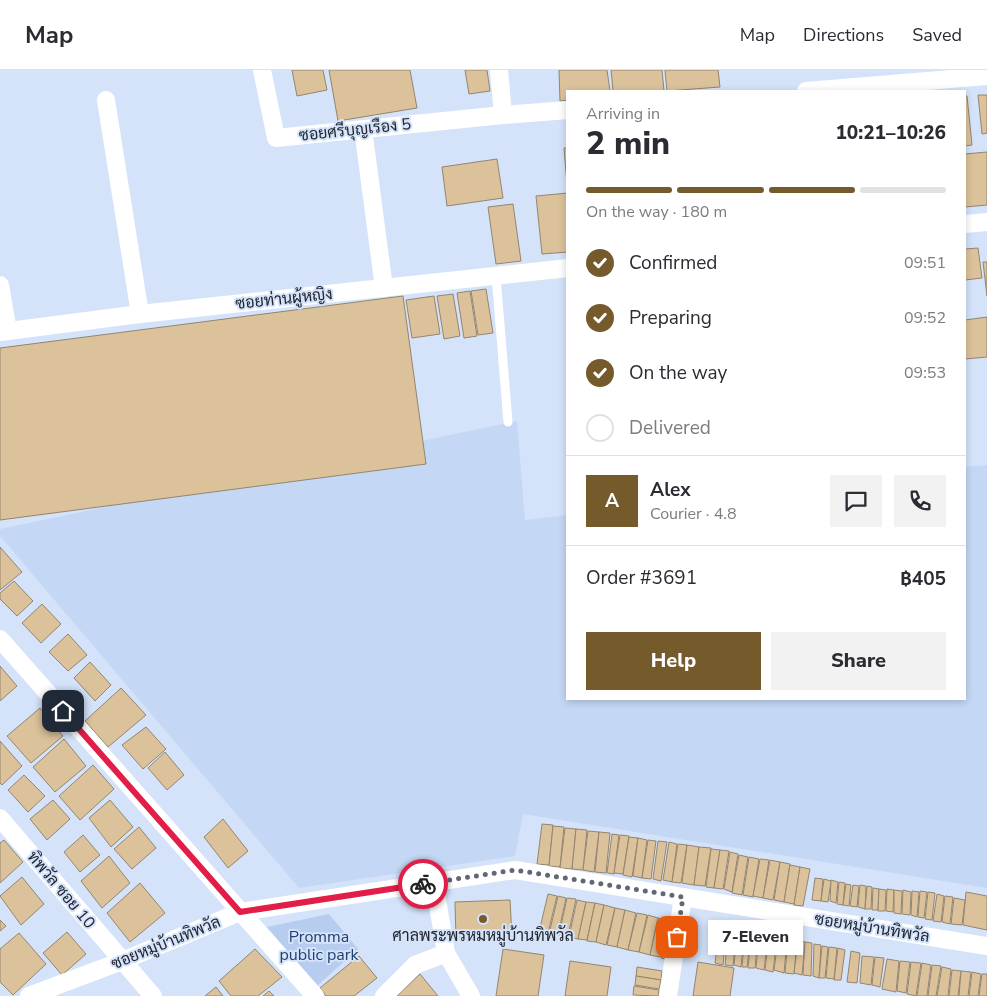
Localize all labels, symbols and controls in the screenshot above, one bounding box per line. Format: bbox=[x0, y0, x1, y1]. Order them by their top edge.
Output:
text: Map bbox=[25, 19, 73, 51]
text: Map bbox=[740, 23, 775, 47]
text: Directions bbox=[803, 23, 884, 47]
text: Saved bbox=[912, 23, 962, 47]
text: Arriving in bbox=[586, 103, 660, 125]
street label: ซอยศรีบุญเรือง 5 bbox=[298, 112, 412, 147]
text: 10:21–10:26 bbox=[835, 120, 946, 146]
text: 2 min bbox=[586, 122, 670, 165]
text: On the way · 180 m bbox=[586, 201, 727, 223]
icon: check bbox=[586, 249, 614, 277]
text: Confirmed bbox=[629, 250, 717, 276]
text: 09:51 bbox=[904, 252, 946, 274]
street label: ซอยท่านผู้หญิง bbox=[234, 283, 334, 315]
icon: check bbox=[586, 304, 614, 332]
text: Preparing bbox=[629, 305, 712, 331]
text: 09:52 bbox=[904, 307, 946, 329]
icon: check bbox=[586, 359, 614, 387]
text: On the way bbox=[629, 360, 727, 386]
text: 09:53 bbox=[904, 362, 946, 384]
text: Delivered bbox=[629, 415, 711, 441]
button: chat bbox=[830, 475, 882, 527]
button: phone bbox=[894, 475, 946, 527]
text: Alex bbox=[650, 477, 691, 503]
text: A bbox=[605, 488, 619, 514]
text: Courier · 4.8 bbox=[650, 503, 736, 525]
text: Order #3691 bbox=[586, 565, 697, 591]
text: ฿405 bbox=[900, 566, 946, 592]
button: Help bbox=[586, 632, 761, 690]
button: Share bbox=[771, 632, 946, 690]
pin bbox=[42, 690, 84, 732]
icon: home bbox=[49, 697, 77, 725]
street label: ทิพวัล ซอย 10 bbox=[22, 846, 100, 934]
courier bbox=[398, 859, 448, 909]
icon: bike bbox=[409, 870, 437, 898]
street label: ซอยหมู่บ้านทิพวัล bbox=[813, 908, 931, 948]
street label: ซอยหมู่บ้านทิพวัล bbox=[108, 911, 224, 975]
marker: ศาลพระพรหมหมู่บ้านทิพวัล bbox=[477, 913, 489, 925]
pin bbox=[656, 916, 698, 958]
callout: 7-Eleven bbox=[707, 920, 802, 954]
icon: bag bbox=[663, 923, 691, 951]
place label: ศาลพระพรหมหมู่บ้านทิพวัล bbox=[392, 925, 574, 947]
park label: Promma public park bbox=[279, 926, 360, 966]
text: 7-Eleven bbox=[722, 926, 789, 948]

